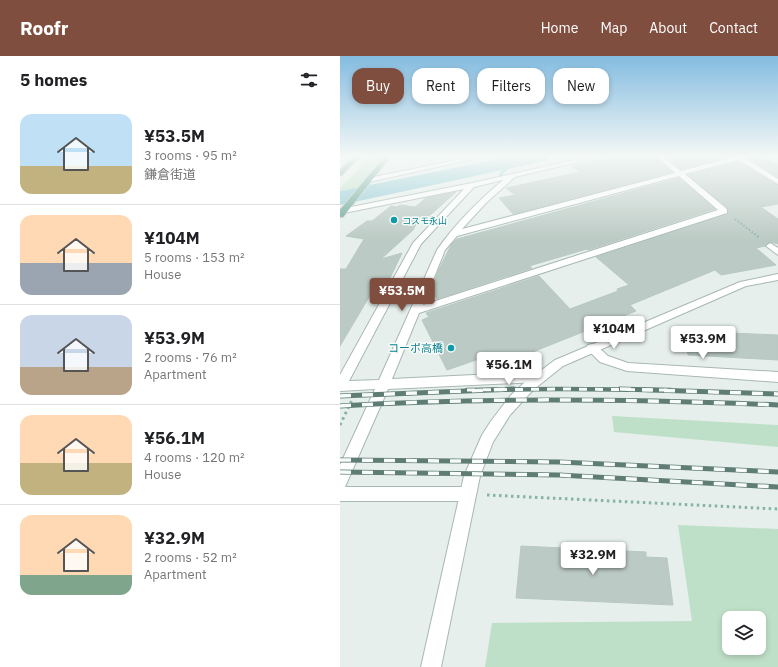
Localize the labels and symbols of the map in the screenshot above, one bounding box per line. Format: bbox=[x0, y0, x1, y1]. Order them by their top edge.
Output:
marker: コスモ永山 bbox=[389, 215, 399, 225]
place label: コスモ永山 bbox=[402, 215, 447, 226]
pin: ¥53.5M bbox=[369, 278, 435, 312]
pin: ¥104M bbox=[586, 316, 642, 350]
pin: ¥53.9M bbox=[670, 326, 736, 360]
place label: コーポ高橋 bbox=[388, 341, 443, 355]
marker: コーポ高橋 bbox=[446, 343, 456, 353]
pin: ¥56.1M bbox=[476, 352, 542, 386]
pin: ¥32.9M bbox=[560, 542, 626, 576]

